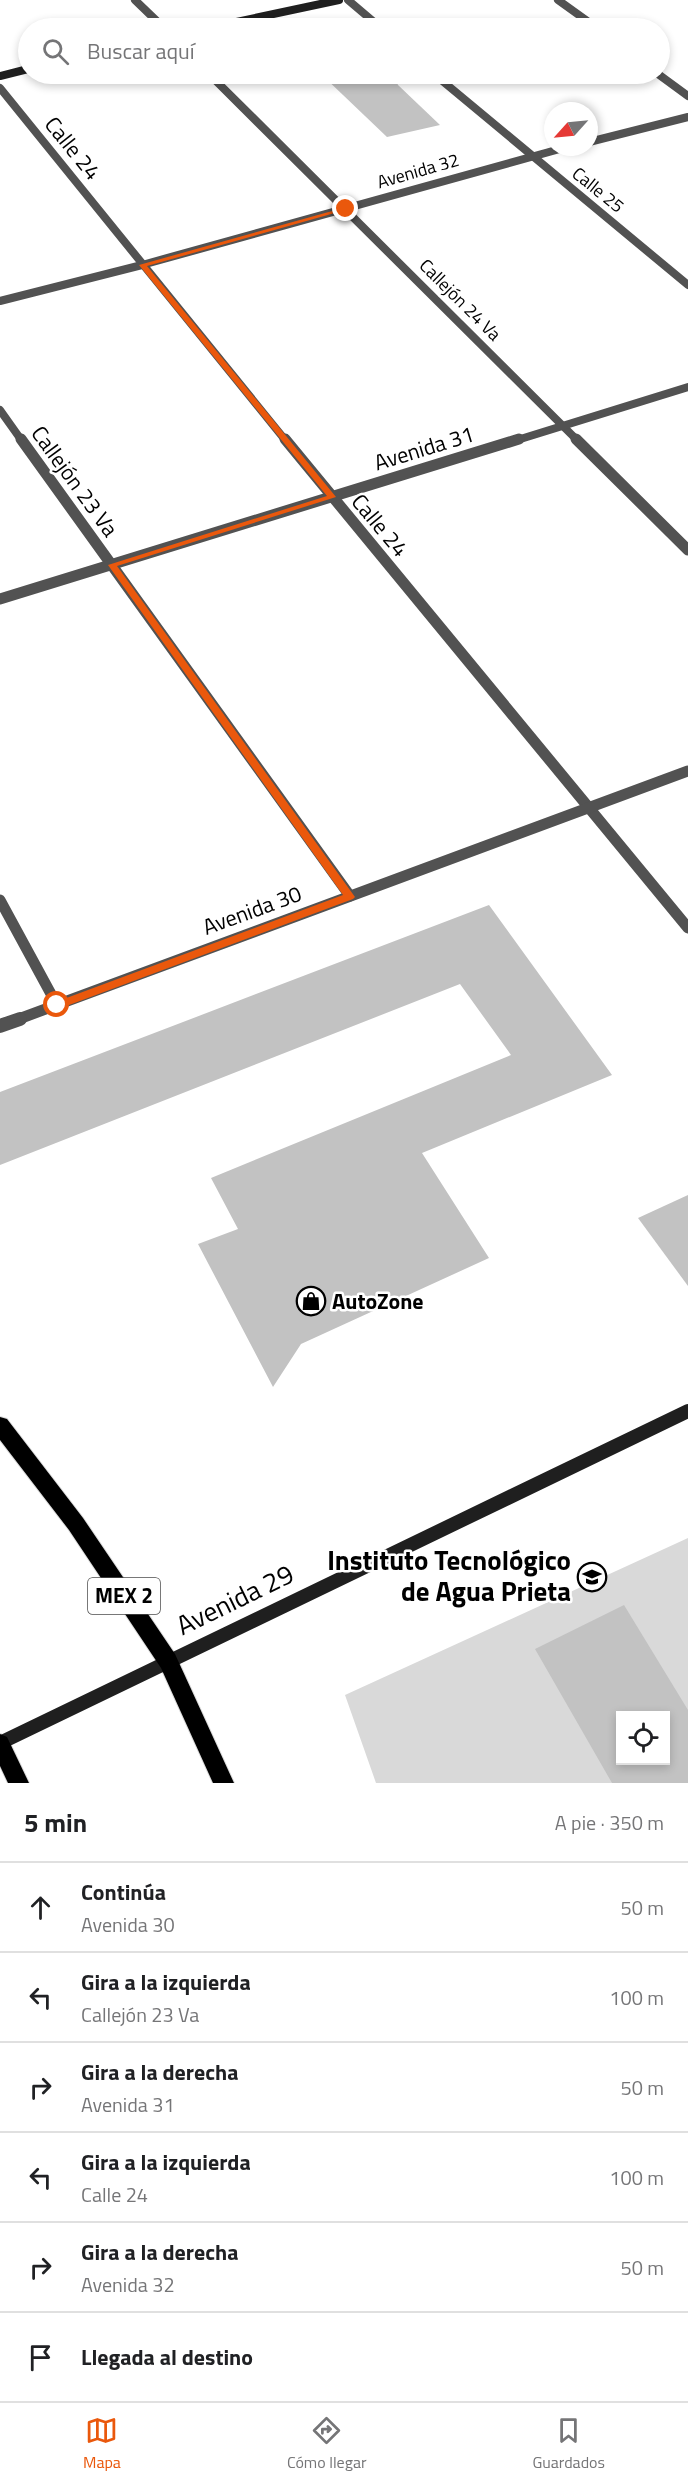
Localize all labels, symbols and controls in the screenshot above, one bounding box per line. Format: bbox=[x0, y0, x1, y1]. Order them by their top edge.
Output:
search box bbox=[18, 18, 670, 84]
text: Buscar aquí bbox=[87, 34, 195, 68]
icon: search bbox=[39, 35, 72, 68]
north arrow bbox=[544, 102, 598, 156]
street label: Calle 24 bbox=[37, 109, 109, 187]
street label: Avenida 32 bbox=[374, 146, 462, 195]
street label: Calle 25 bbox=[566, 160, 630, 219]
route end bbox=[332, 195, 358, 221]
street label: Callejón 24 Va bbox=[413, 252, 508, 347]
street label: Avenida 31 bbox=[370, 417, 478, 479]
street label: Callejón 23 Va bbox=[23, 418, 127, 544]
street label: Calle 24 bbox=[343, 486, 417, 564]
street label: Avenida 30 bbox=[198, 876, 306, 944]
route start bbox=[43, 991, 69, 1017]
place label: AutoZone bbox=[332, 1284, 424, 1318]
shop icon: AutoZone bbox=[295, 1285, 327, 1317]
place label: Instituto Tecnológico de Agua Prieta bbox=[327, 1539, 571, 1611]
street label: Avenida 29 bbox=[169, 1553, 300, 1645]
school or university icon: Instituto Tecnológico de Agua Prieta bbox=[576, 1561, 608, 1593]
road number: MEX 2 bbox=[88, 1578, 160, 1614]
map controls bbox=[616, 1711, 670, 1765]
button: locate bbox=[616, 1711, 670, 1765]
text: 5 min bbox=[24, 1803, 87, 1842]
text: A pie · 350 m bbox=[555, 1807, 664, 1838]
text: Continúa bbox=[81, 1875, 166, 1909]
icon: ahead bbox=[24, 1891, 57, 1924]
text: 50 m bbox=[620, 1892, 664, 1923]
text: Avenida 30 bbox=[81, 1909, 175, 1940]
text: Gira a la izquierda bbox=[81, 1965, 251, 1999]
icon: left bbox=[24, 1981, 57, 2014]
text: 100 m bbox=[609, 1982, 664, 2013]
text: Callejón 23 Va bbox=[81, 1999, 199, 2030]
text: Gira a la derecha bbox=[81, 2055, 238, 2089]
icon: right bbox=[24, 2071, 57, 2104]
text: 50 m bbox=[620, 2072, 664, 2103]
text: Avenida 31 bbox=[81, 2089, 175, 2120]
text: Gira a la izquierda bbox=[81, 2145, 251, 2179]
icon: left bbox=[24, 2161, 57, 2194]
text: 100 m bbox=[609, 2162, 664, 2193]
text: Calle 24 bbox=[81, 2179, 148, 2210]
text: Gira a la derecha bbox=[81, 2235, 238, 2269]
icon: right bbox=[24, 2251, 57, 2284]
text: 50 m bbox=[620, 2252, 664, 2283]
text: Avenida 32 bbox=[81, 2269, 175, 2300]
text: Llegada al destino bbox=[81, 2340, 253, 2374]
icon: arrive bbox=[24, 2341, 57, 2374]
tab: Mapa bbox=[83, 2414, 121, 2474]
tab: Cómo llegar bbox=[287, 2414, 366, 2474]
tab: Guardados bbox=[532, 2414, 605, 2474]

